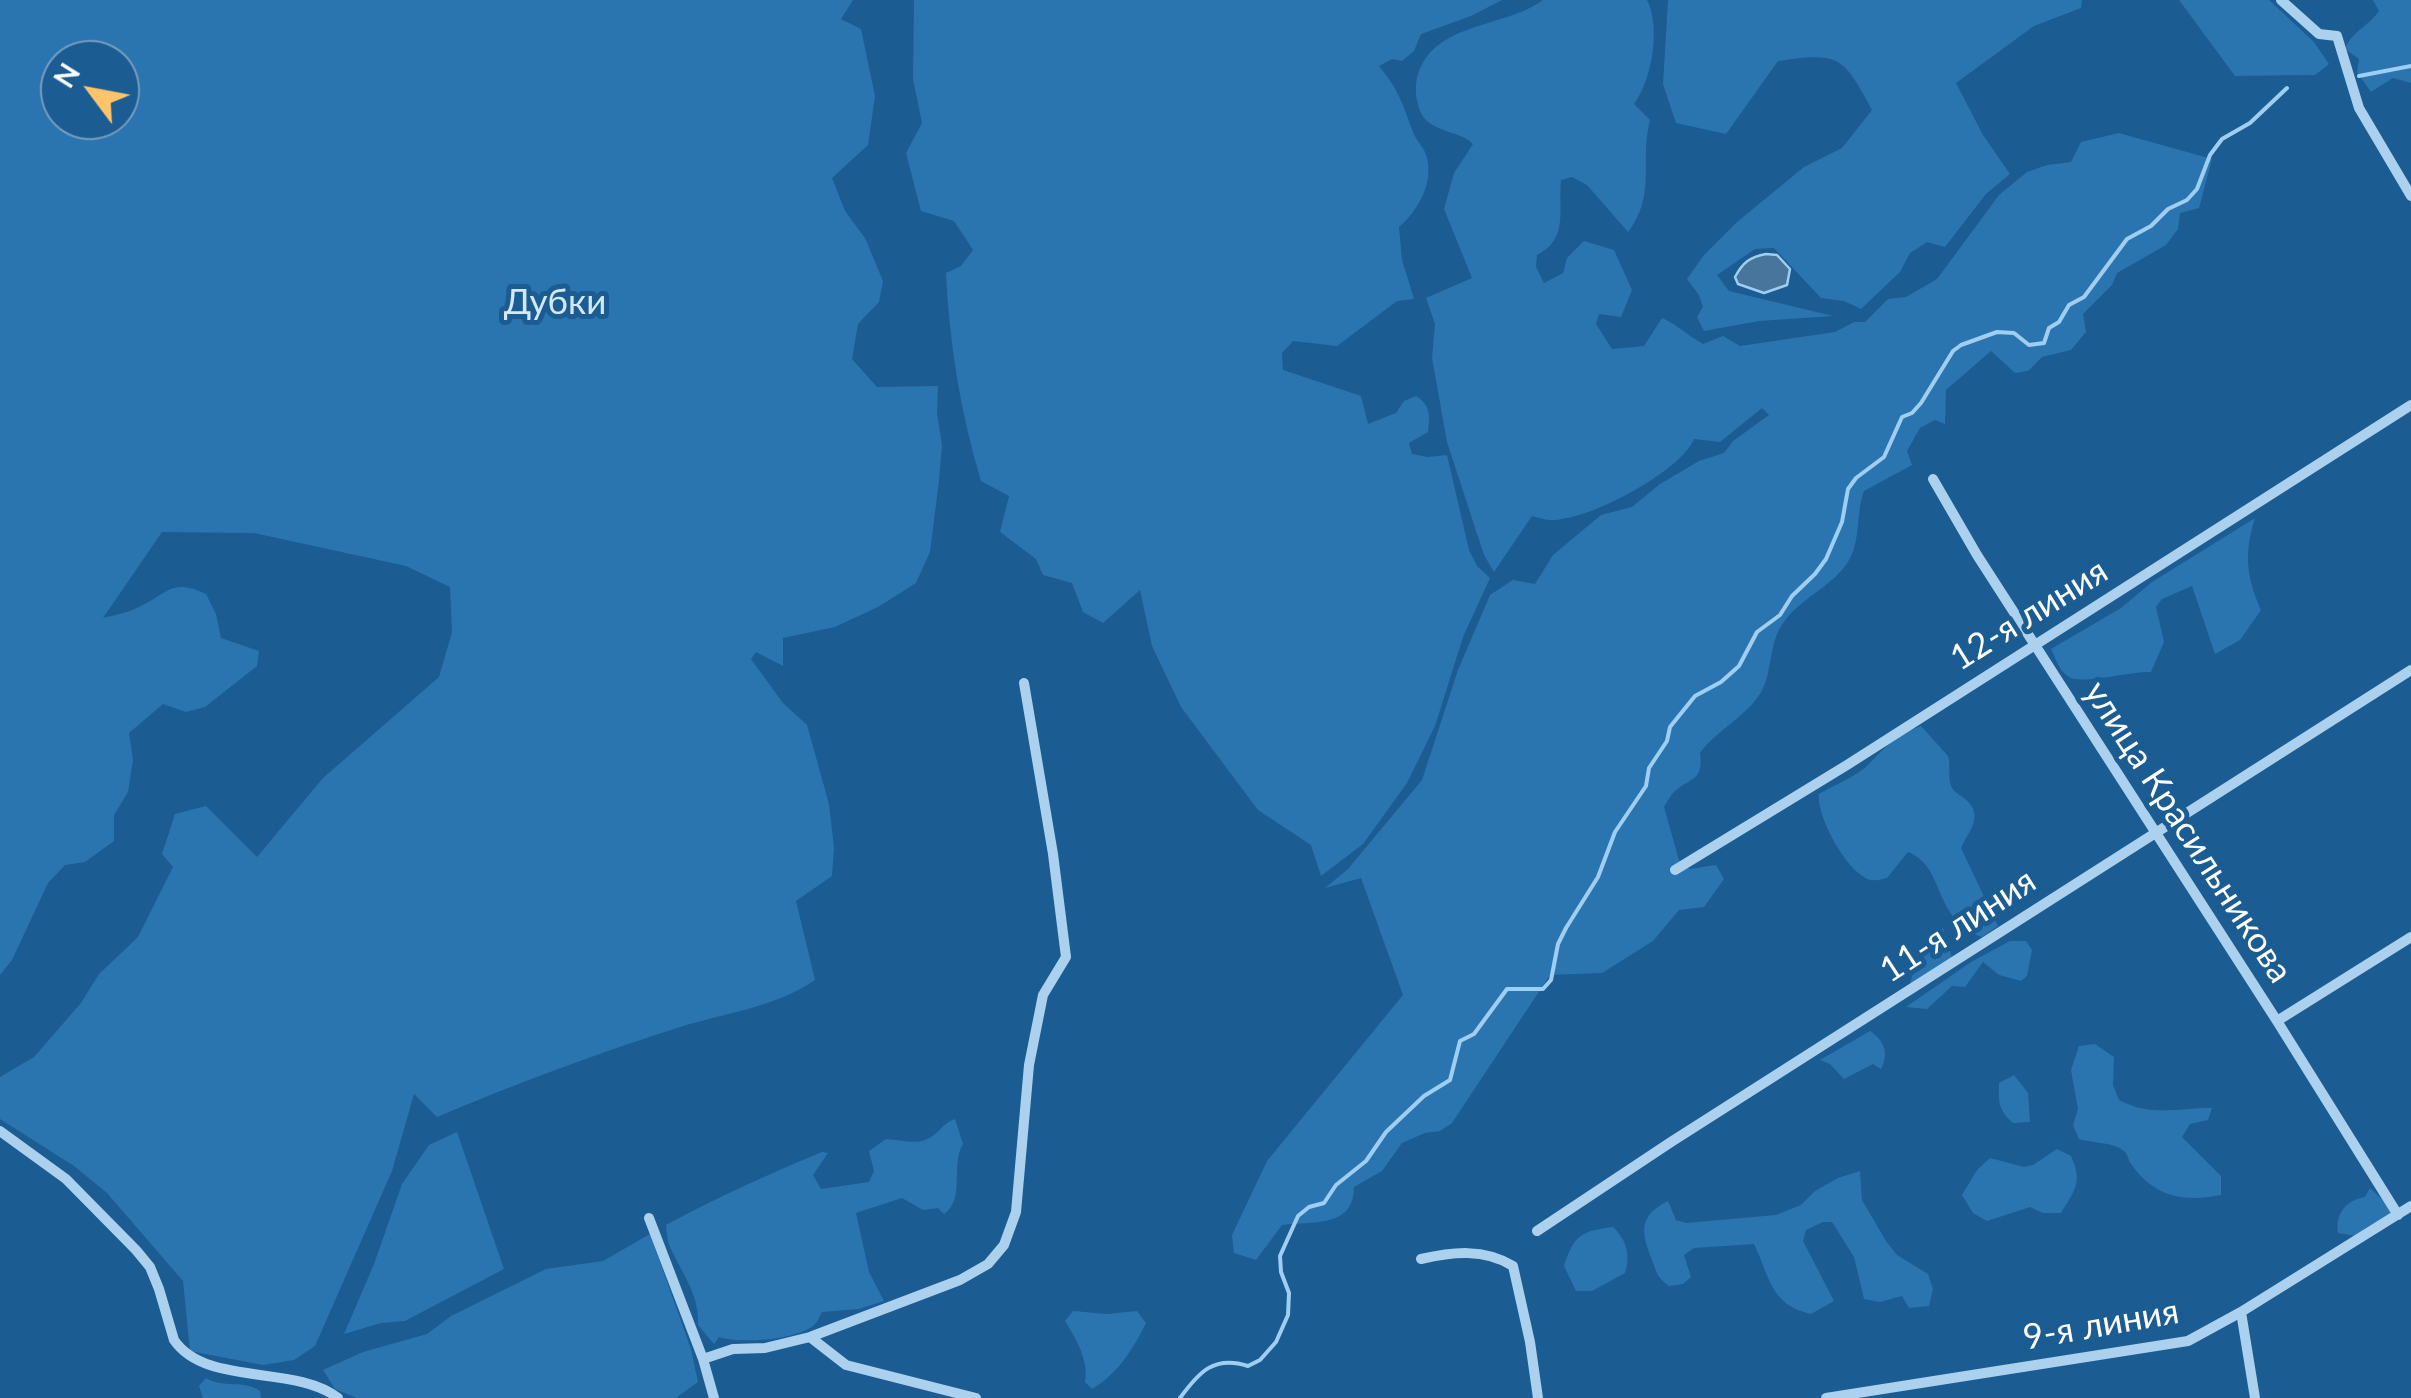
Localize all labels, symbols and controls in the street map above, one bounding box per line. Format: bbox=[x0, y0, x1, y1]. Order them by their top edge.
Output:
north arrow bbox=[40, 40, 140, 140]
text: N bbox=[46, 57, 86, 93]
park label: Дубки bbox=[504, 282, 606, 324]
street label: 12-я линия bbox=[1943, 550, 2115, 680]
street label: улица Красильникова bbox=[2075, 673, 2301, 991]
street label: 11-я линия bbox=[1872, 860, 2044, 992]
street label: 9-я линия bbox=[2020, 1291, 2182, 1359]

